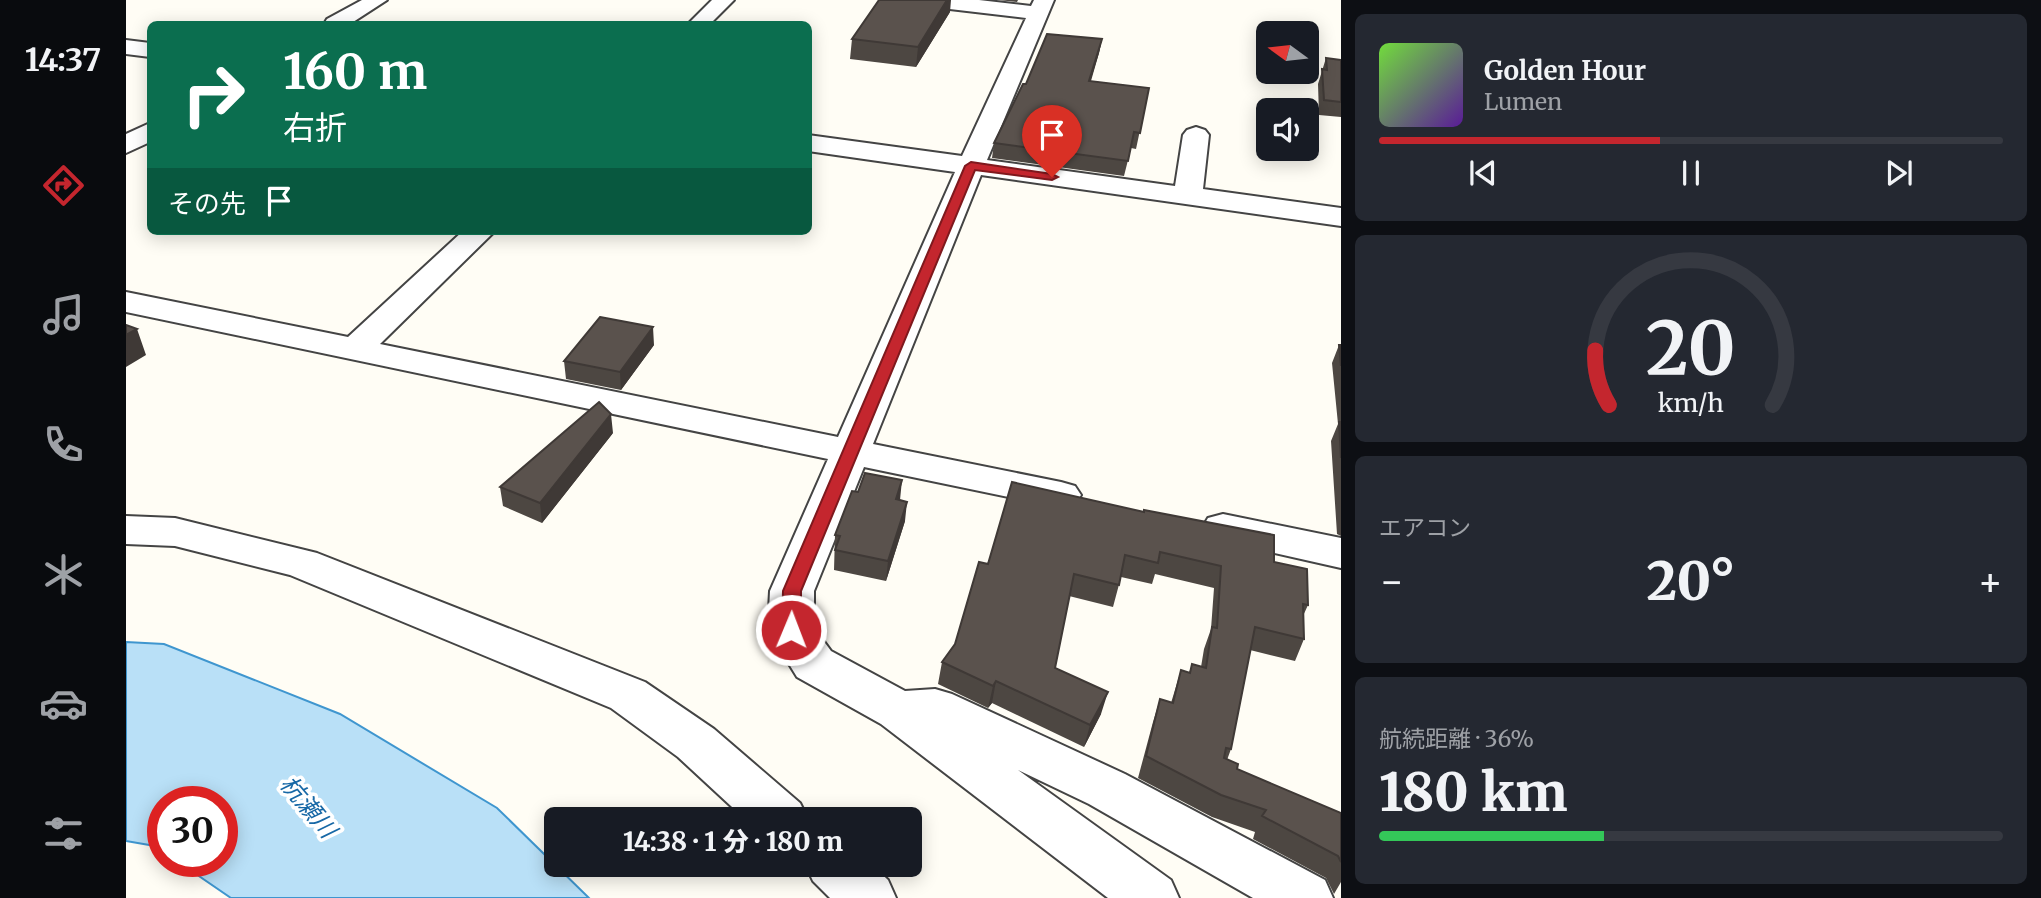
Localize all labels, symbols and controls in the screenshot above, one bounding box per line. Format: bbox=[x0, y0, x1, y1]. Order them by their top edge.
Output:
north arrow bbox=[1256, 21, 1320, 84]
map controls bbox=[1256, 21, 1319, 161]
text: 14:37 bbox=[25, 40, 101, 80]
text: 160 m bbox=[283, 41, 427, 102]
icon: right bbox=[168, 49, 259, 140]
text: Golden Hour bbox=[1484, 54, 1646, 87]
text: Lumen bbox=[1484, 87, 1562, 116]
button: sound bbox=[1256, 98, 1319, 161]
pin bbox=[1022, 105, 1082, 177]
text: 右折 bbox=[283, 108, 347, 148]
icon: arrive bbox=[1033, 116, 1071, 154]
icon: previous bbox=[1464, 154, 1502, 192]
icon: pause bbox=[1672, 154, 1710, 192]
icon: next bbox=[1880, 154, 1918, 192]
icon: directions bbox=[39, 161, 88, 210]
icon: arrive bbox=[260, 182, 298, 220]
text: その先 bbox=[168, 187, 246, 220]
icon: music bbox=[39, 290, 88, 339]
text: 20 bbox=[1646, 303, 1736, 395]
text: km/h bbox=[1658, 386, 1724, 418]
icon: phone bbox=[39, 420, 88, 469]
text: エアコン bbox=[1379, 513, 1471, 542]
text: 20° bbox=[1647, 549, 1735, 614]
icon: climate bbox=[39, 550, 88, 599]
text: − bbox=[1379, 558, 1404, 605]
text: + bbox=[1978, 558, 2003, 605]
position arrow bbox=[754, 593, 828, 667]
icon: car bbox=[39, 679, 88, 728]
text: 航続距離 · 36% bbox=[1379, 724, 1534, 753]
text: 180 km bbox=[1379, 760, 1567, 825]
water label: 杭瀬川 bbox=[273, 769, 345, 847]
speed limit sign: 30 bbox=[147, 786, 238, 877]
icon: filters bbox=[39, 809, 88, 858]
text: 14:38 · 1 分 · 180 m bbox=[623, 825, 843, 858]

